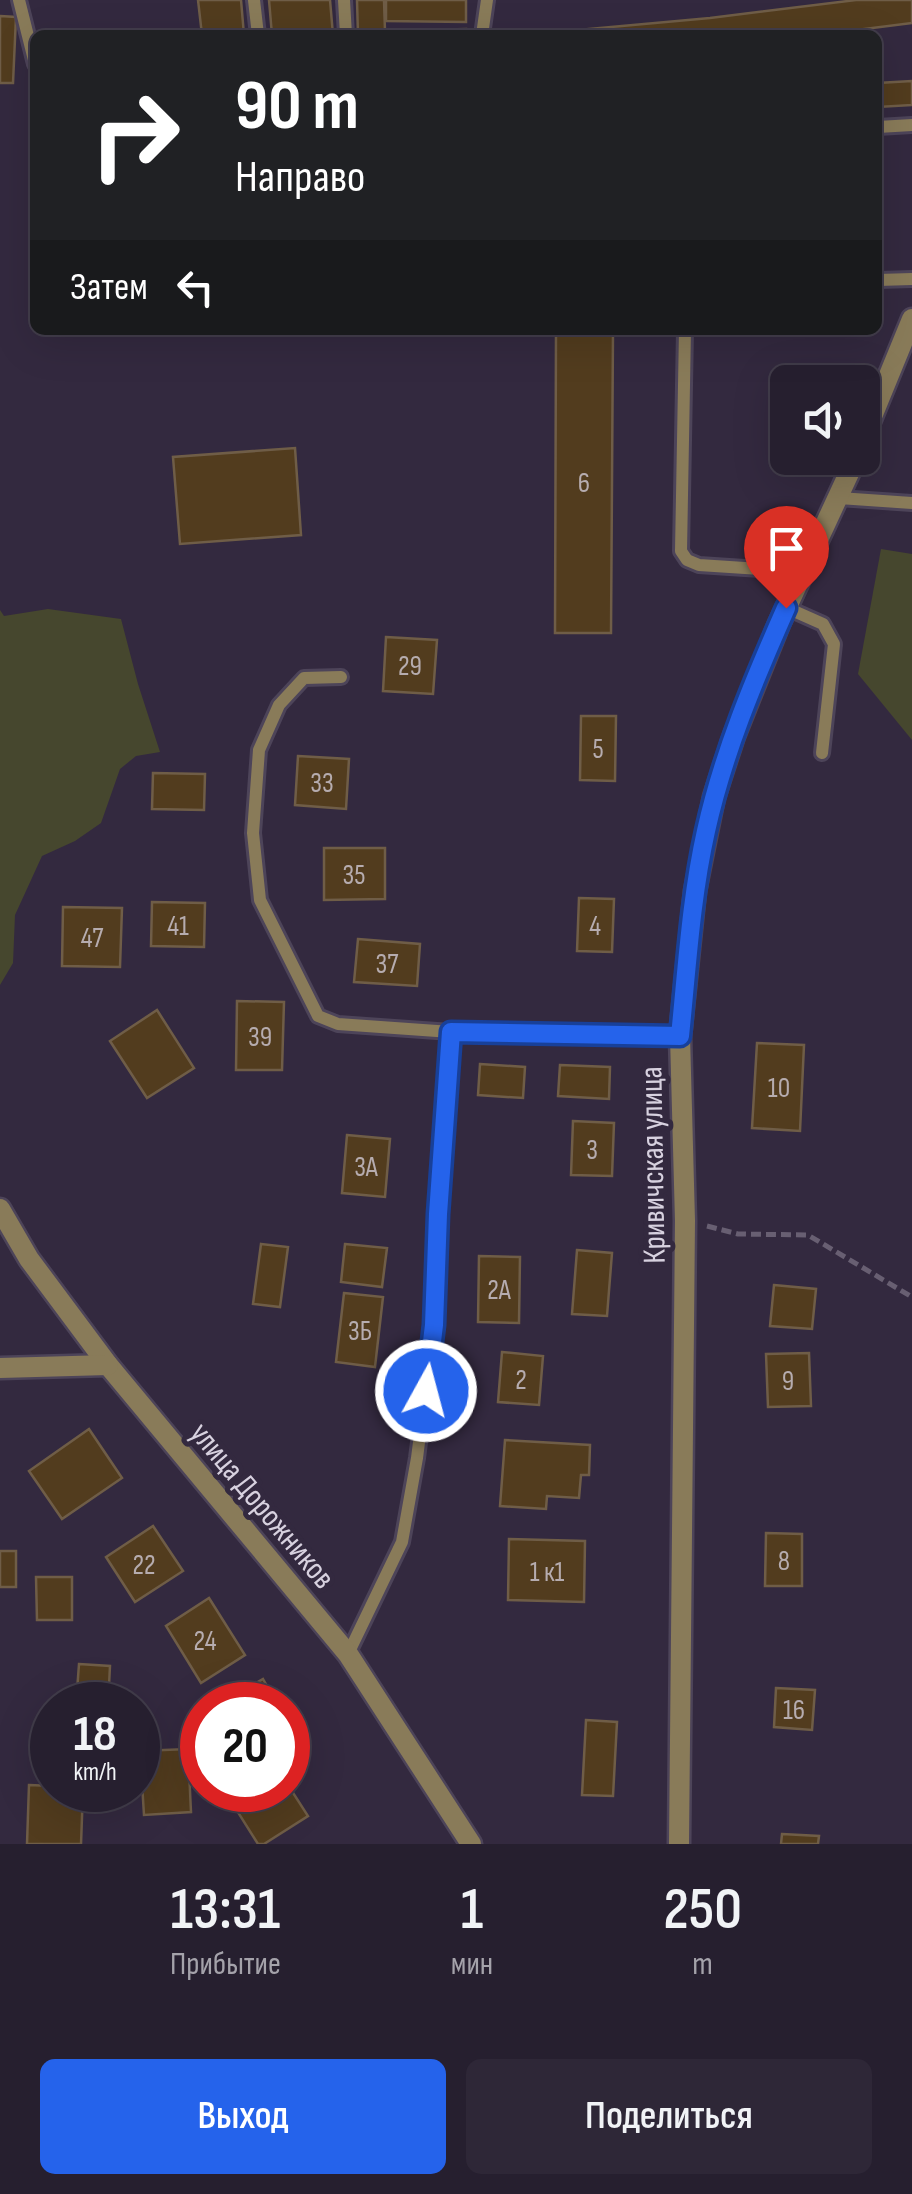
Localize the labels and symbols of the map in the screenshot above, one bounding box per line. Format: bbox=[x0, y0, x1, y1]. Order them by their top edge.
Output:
house number: 6 bbox=[578, 467, 590, 500]
pin bbox=[744, 506, 829, 609]
house number: 29 bbox=[398, 650, 422, 683]
house number: 5 bbox=[592, 733, 604, 766]
house number: 33 bbox=[310, 767, 334, 800]
house number: 35 bbox=[343, 859, 365, 892]
house number: 41 bbox=[167, 910, 189, 943]
house number: 4 bbox=[589, 910, 601, 943]
house number: 47 bbox=[81, 922, 103, 955]
house number: 37 bbox=[376, 948, 398, 981]
house number: 39 bbox=[248, 1021, 272, 1054]
street label: Кривичская улица bbox=[632, 1066, 675, 1264]
house number: 10 bbox=[768, 1072, 790, 1105]
house number: 3 bbox=[586, 1134, 598, 1167]
house number: 3А bbox=[354, 1151, 379, 1184]
house number: 2А bbox=[487, 1274, 512, 1307]
house number: 3Б bbox=[348, 1315, 372, 1348]
position arrow bbox=[374, 1339, 478, 1443]
house number: 2 bbox=[515, 1364, 527, 1397]
house number: 9 bbox=[782, 1365, 794, 1398]
street label: улица Дорожников bbox=[181, 1415, 343, 1597]
house number: 8 bbox=[778, 1545, 790, 1578]
house number: 22 bbox=[132, 1549, 156, 1582]
house number: 1 к1 bbox=[530, 1556, 565, 1589]
house number: 24 bbox=[193, 1625, 217, 1658]
speed limit sign: 20 bbox=[180, 1682, 310, 1812]
house number: 16 bbox=[783, 1694, 805, 1727]

